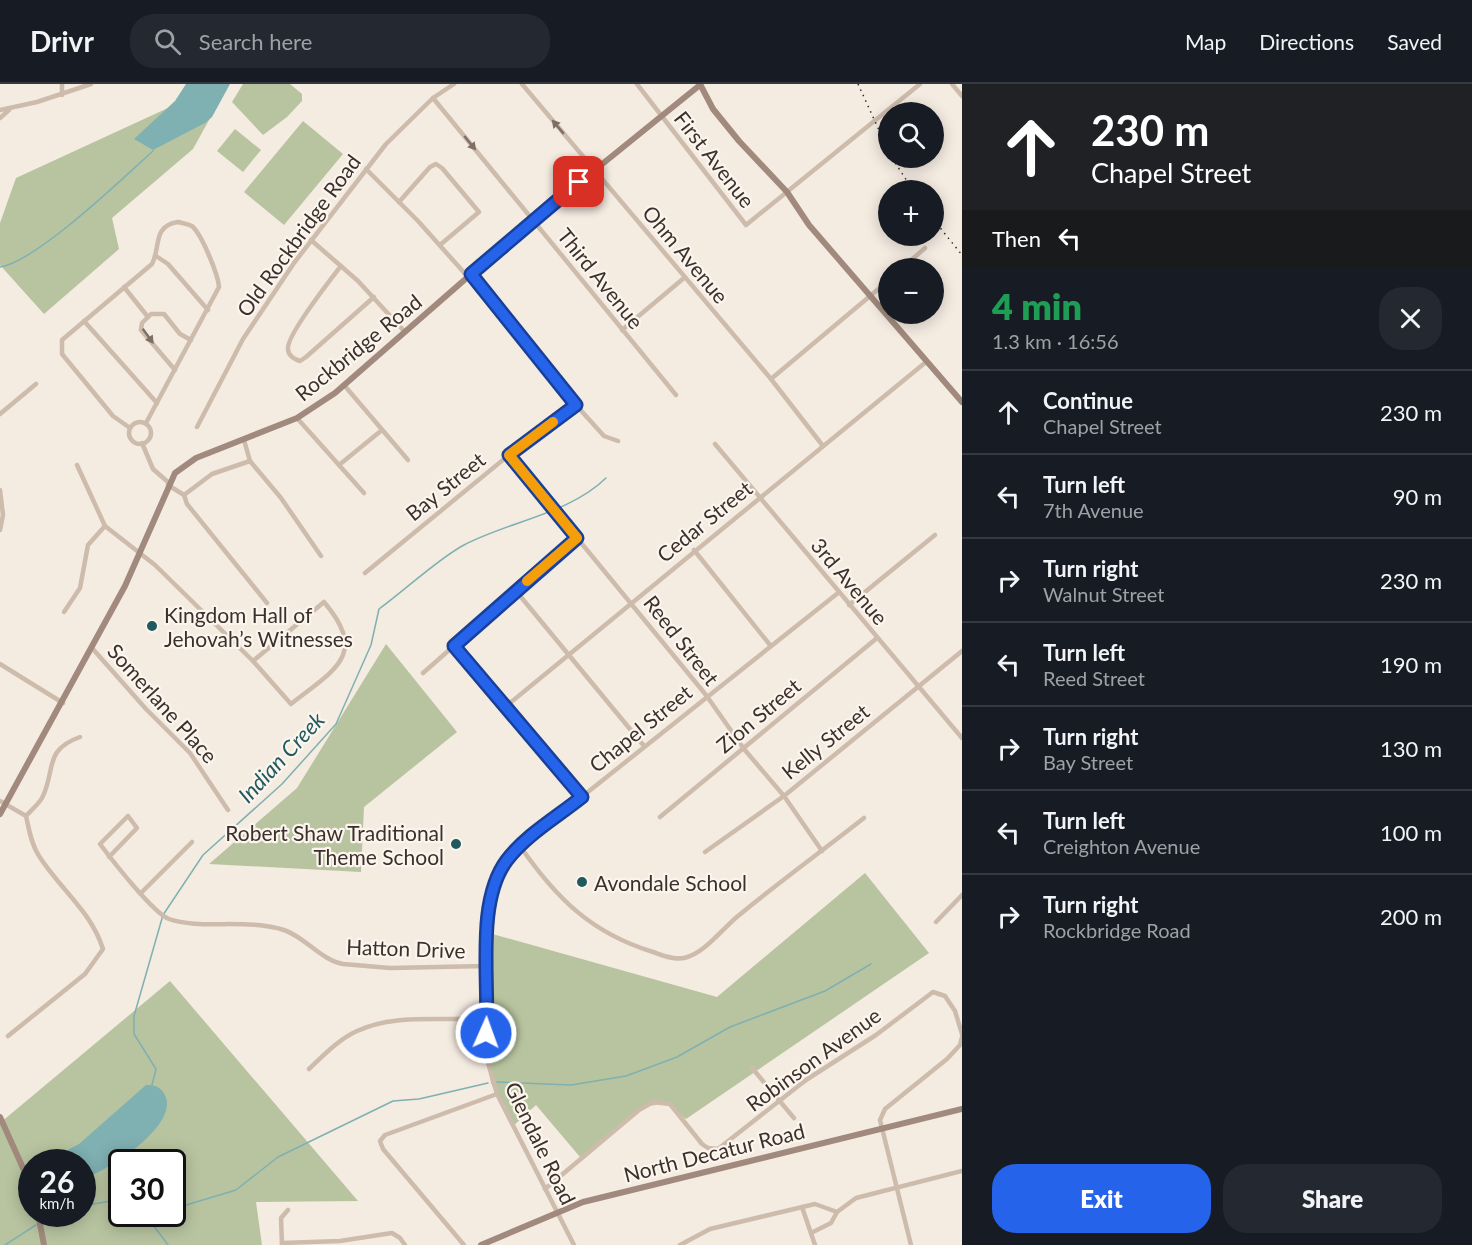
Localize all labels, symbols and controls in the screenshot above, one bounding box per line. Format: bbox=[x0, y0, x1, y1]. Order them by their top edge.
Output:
search box bbox=[130, 14, 550, 68]
text: Drivr bbox=[30, 24, 94, 58]
icon: search bbox=[151, 25, 184, 58]
text: Search here bbox=[199, 28, 312, 55]
text: Map bbox=[1185, 29, 1226, 54]
text: Directions bbox=[1259, 29, 1354, 54]
text: Saved bbox=[1387, 29, 1442, 54]
map controls bbox=[878, 102, 944, 324]
button: search bbox=[878, 102, 944, 168]
text: 230 m bbox=[1091, 105, 1209, 155]
street label: First Avenue bbox=[670, 106, 760, 212]
icon: ahead bbox=[992, 108, 1070, 186]
one-way arrow bbox=[552, 120, 565, 135]
one-way arrow bbox=[463, 135, 476, 150]
street label: Old Rockbridge Road bbox=[231, 149, 365, 321]
pin bbox=[553, 156, 604, 207]
text: Chapel Street bbox=[1091, 156, 1251, 189]
icon: arrive bbox=[562, 165, 595, 198]
button: + bbox=[878, 180, 944, 246]
street label: Ohm Avenue bbox=[638, 200, 734, 308]
icon: left bbox=[1053, 222, 1086, 255]
street label: Third Avenue bbox=[553, 223, 649, 333]
text: Then bbox=[992, 225, 1041, 252]
button: − bbox=[878, 258, 944, 324]
text: 4 min bbox=[992, 284, 1082, 328]
button: close bbox=[1379, 287, 1442, 350]
street label: Rockbridge Road bbox=[290, 288, 426, 406]
one-way arrow bbox=[142, 328, 154, 344]
text: 1.3 km · 16:56 bbox=[992, 329, 1119, 353]
text: Continue bbox=[1043, 387, 1133, 414]
icon: ahead bbox=[992, 396, 1025, 429]
text: 230 m bbox=[1380, 399, 1442, 426]
text: Chapel Street bbox=[1043, 414, 1162, 438]
street label: Bay Street bbox=[400, 446, 490, 525]
text: Turn left bbox=[1043, 471, 1125, 498]
street label: Cedar Street bbox=[651, 475, 757, 567]
icon: left bbox=[992, 480, 1025, 513]
text: 90 m bbox=[1393, 483, 1442, 510]
text: 7th Avenue bbox=[1043, 498, 1144, 522]
street label: 3rd Avenue bbox=[807, 533, 893, 629]
text: Turn right bbox=[1043, 555, 1138, 582]
icon: right bbox=[992, 564, 1025, 597]
text: 230 m bbox=[1380, 567, 1442, 594]
text: Walnut Street bbox=[1043, 582, 1165, 606]
street label: Reed Street bbox=[639, 590, 725, 690]
place label: Kingdom Hall of Jehovah’s Witnesses bbox=[164, 602, 353, 651]
marker: Kingdom Hall of Jehovah’s Witnesses bbox=[145, 619, 159, 633]
street label: Somerlane Place bbox=[103, 638, 223, 768]
text: Turn left bbox=[1043, 639, 1125, 666]
icon: left bbox=[992, 648, 1025, 681]
text: 190 m bbox=[1380, 651, 1442, 678]
text: Reed Street bbox=[1043, 666, 1145, 690]
street label: Zion Street bbox=[711, 672, 805, 757]
street label: Chapel Street bbox=[584, 679, 697, 777]
street label: Kelly Street bbox=[776, 698, 874, 784]
water label: Indian Creek bbox=[232, 706, 330, 808]
text: Turn right bbox=[1043, 723, 1138, 750]
icon: right bbox=[992, 732, 1025, 765]
text: 130 m bbox=[1380, 735, 1442, 762]
text: Bay Street bbox=[1043, 750, 1133, 774]
text: Turn left bbox=[1043, 807, 1125, 834]
icon: left bbox=[992, 816, 1025, 849]
text: 100 m bbox=[1380, 819, 1442, 846]
place label: Robert Shaw Traditional Theme School bbox=[225, 820, 444, 869]
text: Creighton Avenue bbox=[1043, 834, 1200, 858]
marker: Robert Shaw Traditional Theme School bbox=[449, 837, 463, 851]
place label: Avondale School bbox=[594, 870, 747, 895]
marker: Avondale School bbox=[575, 875, 589, 889]
text: Turn right bbox=[1043, 891, 1138, 918]
icon: right bbox=[992, 900, 1025, 933]
text: 200 m bbox=[1380, 903, 1442, 930]
text: Rockbridge Road bbox=[1043, 918, 1191, 942]
street label: Hatton Drive bbox=[346, 933, 466, 963]
position arrow bbox=[454, 1001, 518, 1065]
street label: Robinson Avenue bbox=[741, 1002, 885, 1116]
street label: Glendale Road bbox=[501, 1078, 581, 1208]
street label: North Decatur Road bbox=[621, 1117, 807, 1187]
speed limit sign: 30 bbox=[108, 1149, 186, 1227]
text: 26 bbox=[40, 1163, 74, 1199]
button: Exit bbox=[992, 1164, 1211, 1233]
button: Share bbox=[1223, 1164, 1442, 1233]
text: km/h bbox=[39, 1194, 75, 1212]

